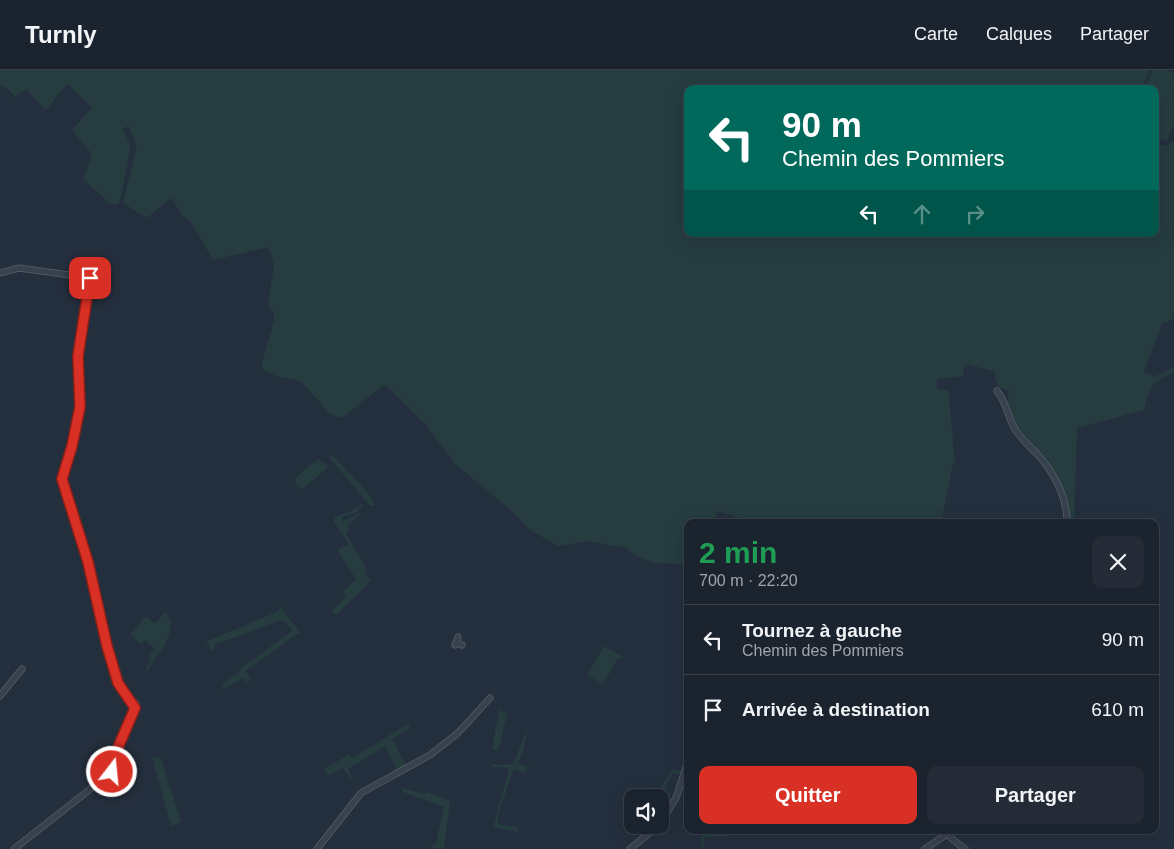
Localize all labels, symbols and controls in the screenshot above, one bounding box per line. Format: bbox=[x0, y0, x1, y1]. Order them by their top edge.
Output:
text: Turnly bbox=[25, 21, 97, 48]
text: Carte bbox=[914, 24, 958, 44]
text: Calques bbox=[986, 24, 1052, 44]
text: Partager bbox=[1080, 24, 1149, 44]
icon: left bbox=[699, 105, 764, 170]
text: 90 m bbox=[782, 105, 862, 144]
text: Chemin des Pommiers bbox=[782, 146, 1005, 171]
icon: left bbox=[855, 200, 883, 228]
icon: ahead bbox=[908, 200, 936, 228]
icon: right bbox=[961, 200, 989, 228]
pin bbox=[69, 257, 111, 299]
icon: arrive bbox=[76, 264, 104, 292]
text: 2 min bbox=[699, 536, 777, 569]
button: close bbox=[1092, 536, 1144, 588]
text: 700 m · 22:20 bbox=[699, 572, 798, 589]
text: Tournez à gauche bbox=[742, 620, 902, 641]
icon: left bbox=[699, 626, 727, 654]
text: 90 m bbox=[1102, 629, 1144, 650]
text: Chemin des Pommiers bbox=[742, 642, 904, 659]
icon: arrive bbox=[699, 696, 727, 724]
text: Arrivée à destination bbox=[742, 699, 930, 720]
text: 610 m bbox=[1091, 699, 1144, 720]
position arrow bbox=[85, 745, 137, 797]
button: Quitter bbox=[699, 766, 917, 824]
button: Partager bbox=[927, 766, 1144, 824]
map controls bbox=[624, 789, 669, 834]
button: sound bbox=[624, 789, 669, 834]

